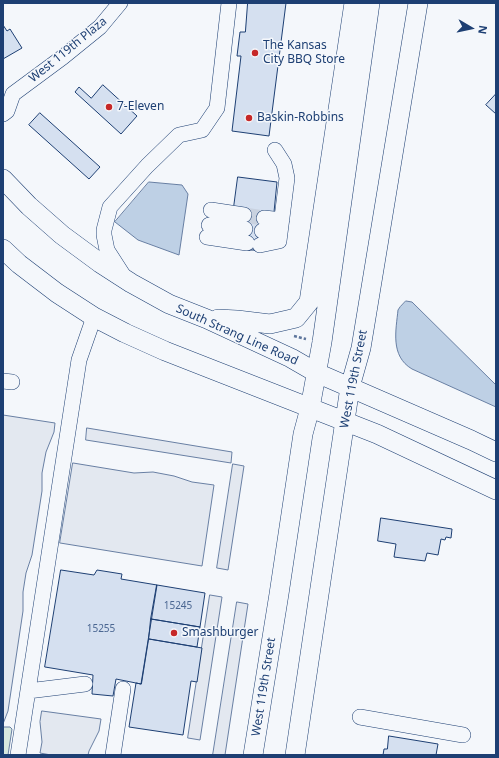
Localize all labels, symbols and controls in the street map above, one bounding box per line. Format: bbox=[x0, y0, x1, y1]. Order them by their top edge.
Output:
north arrow bbox=[451, 8, 491, 48]
street label: West 119th Plaza bbox=[26, 14, 110, 86]
text: N bbox=[475, 24, 491, 36]
place label: The Kansas City BBQ Store bbox=[263, 39, 345, 67]
marker: The Kansas City BBQ Store bbox=[250, 48, 260, 58]
place label: 7-Eleven bbox=[117, 100, 164, 114]
marker: 7-Eleven bbox=[104, 102, 114, 112]
place label: Baskin-Robbins bbox=[257, 111, 344, 125]
marker: Baskin-Robbins bbox=[244, 113, 254, 123]
street label: South Strang Line Road bbox=[174, 302, 300, 368]
street label: West 119th Street bbox=[337, 329, 371, 429]
house number: 15245 bbox=[164, 600, 192, 612]
house number: 15255 bbox=[87, 623, 115, 635]
place label: Smashburger bbox=[182, 626, 258, 640]
marker: Smashburger bbox=[169, 628, 179, 638]
street label: West 119th Street bbox=[249, 637, 279, 737]

